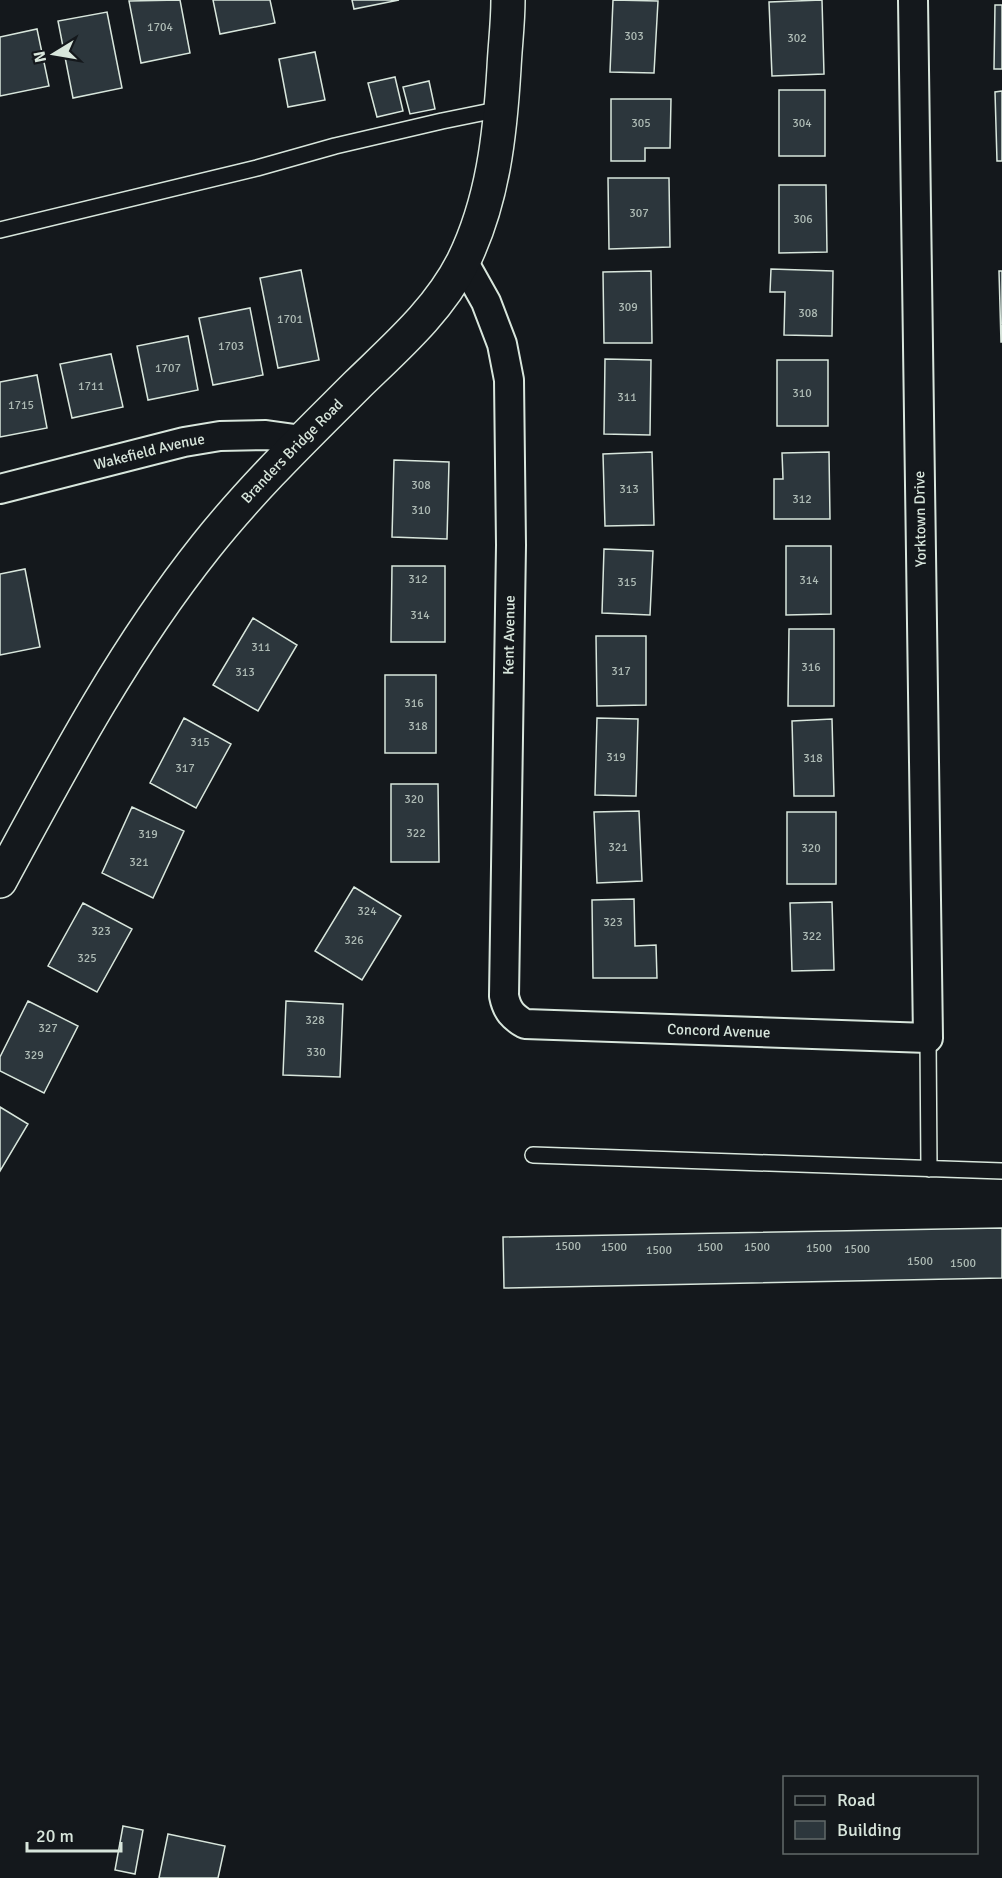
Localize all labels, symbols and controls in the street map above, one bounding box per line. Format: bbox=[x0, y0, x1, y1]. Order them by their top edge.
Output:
house number: 1704 bbox=[147, 20, 173, 35]
north arrow bbox=[24, 24, 84, 84]
house number: 303 bbox=[624, 29, 644, 44]
house number: 302 bbox=[787, 31, 807, 46]
text: N bbox=[29, 49, 51, 64]
house number: 305 bbox=[631, 116, 651, 131]
house number: 304 bbox=[792, 116, 812, 131]
house number: 307 bbox=[629, 206, 649, 221]
house number: 306 bbox=[793, 212, 813, 227]
house number: 309 bbox=[618, 300, 638, 315]
house number: 308 bbox=[798, 306, 818, 321]
house number: 1701 bbox=[277, 312, 303, 327]
house number: 1703 bbox=[218, 339, 244, 354]
house number: 1707 bbox=[155, 361, 181, 376]
house number: 1711 bbox=[78, 379, 104, 394]
house number: 310 bbox=[792, 386, 812, 401]
house number: 311 bbox=[617, 390, 637, 405]
street label: Branders Bridge Road bbox=[237, 395, 347, 507]
house number: 1715 bbox=[8, 398, 34, 413]
street label: Wakefield Avenue bbox=[92, 430, 206, 474]
street label: Yorktown Drive bbox=[910, 471, 930, 567]
house number: 308 bbox=[411, 478, 431, 493]
house number: 313 bbox=[619, 482, 639, 497]
house number: 312 bbox=[792, 492, 812, 507]
house number: 310 bbox=[411, 503, 431, 518]
house number: 312 bbox=[408, 572, 428, 587]
house number: 314 bbox=[799, 573, 819, 588]
house number: 315 bbox=[617, 575, 637, 590]
street label: Kent Avenue bbox=[499, 595, 519, 675]
house number: 314 bbox=[410, 608, 430, 623]
house number: 311 bbox=[251, 640, 271, 655]
house number: 316 bbox=[801, 660, 821, 675]
house number: 317 bbox=[611, 664, 631, 679]
house number: 313 bbox=[235, 665, 255, 680]
house number: 316 bbox=[404, 696, 424, 711]
house number: 318 bbox=[408, 719, 428, 734]
house number: 315 bbox=[190, 735, 210, 750]
house number: 319 bbox=[606, 750, 626, 765]
house number: 318 bbox=[803, 751, 823, 766]
house number: 317 bbox=[175, 761, 195, 776]
house number: 320 bbox=[404, 792, 424, 807]
house number: 322 bbox=[406, 826, 426, 841]
house number: 319 bbox=[138, 827, 158, 842]
house number: 321 bbox=[608, 840, 628, 855]
house number: 320 bbox=[801, 841, 821, 856]
house number: 321 bbox=[129, 855, 149, 870]
house number: 324 bbox=[357, 904, 377, 919]
house number: 323 bbox=[603, 915, 623, 930]
house number: 323 bbox=[91, 924, 111, 939]
house number: 322 bbox=[802, 929, 822, 944]
house number: 326 bbox=[344, 933, 364, 948]
house number: 325 bbox=[77, 951, 97, 966]
house number: 328 bbox=[305, 1013, 325, 1028]
street label: Concord Avenue bbox=[667, 1020, 771, 1042]
house number: 327 bbox=[38, 1021, 58, 1036]
house number: 330 bbox=[306, 1045, 326, 1060]
house number: 329 bbox=[24, 1048, 44, 1063]
house number: 1500 bbox=[555, 1239, 581, 1254]
house number: 1500 bbox=[601, 1240, 627, 1255]
house number: 1500 bbox=[697, 1240, 723, 1255]
house number: 1500 bbox=[744, 1240, 770, 1255]
house number: 1500 bbox=[806, 1241, 832, 1256]
house number: 1500 bbox=[844, 1242, 870, 1257]
house number: 1500 bbox=[646, 1243, 672, 1258]
house number: 1500 bbox=[907, 1254, 933, 1269]
house number: 1500 bbox=[950, 1256, 976, 1271]
legend bbox=[783, 1776, 978, 1854]
text: Road bbox=[837, 1789, 876, 1811]
scale bar bbox=[27, 1815, 122, 1853]
text: Building bbox=[837, 1819, 901, 1841]
text: 20 m bbox=[36, 1825, 74, 1847]

